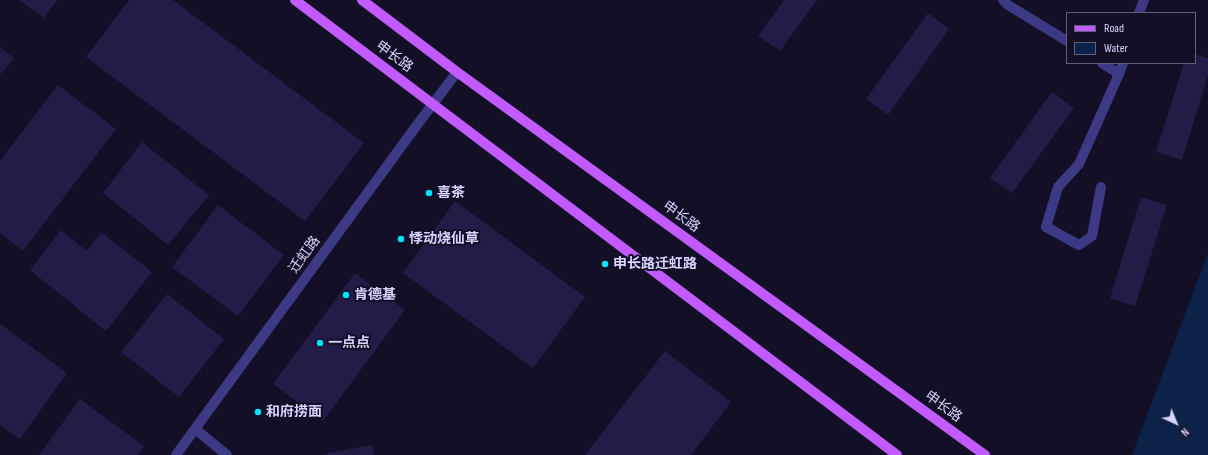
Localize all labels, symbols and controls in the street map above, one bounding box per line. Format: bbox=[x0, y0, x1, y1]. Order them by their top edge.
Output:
legend bbox=[1066, 12, 1196, 64]
text: Road bbox=[1104, 21, 1124, 36]
street label: 申长路 bbox=[372, 38, 416, 76]
text: Water bbox=[1104, 41, 1128, 56]
place label: 喜茶 bbox=[437, 185, 465, 201]
marker: 喜茶 bbox=[424, 188, 434, 198]
street label: 申长路 bbox=[659, 198, 703, 236]
place label: 悸动烧仙草 bbox=[409, 231, 479, 247]
street label: 迁虹路 bbox=[286, 233, 324, 277]
marker: 悸动烧仙草 bbox=[396, 234, 406, 244]
place label: 申长路迁虹路 bbox=[613, 256, 697, 272]
marker: 申长路迁虹路 bbox=[600, 259, 610, 269]
place label: 肯德基 bbox=[354, 287, 396, 303]
marker: 肯德基 bbox=[341, 290, 351, 300]
place label: 一点点 bbox=[328, 335, 370, 351]
marker: 一点点 bbox=[315, 338, 325, 348]
street label: 申长路 bbox=[921, 388, 965, 426]
north arrow bbox=[1156, 403, 1196, 443]
place label: 和府捞面 bbox=[266, 404, 322, 420]
marker: 和府捞面 bbox=[253, 407, 263, 417]
text: N bbox=[1178, 425, 1191, 439]

